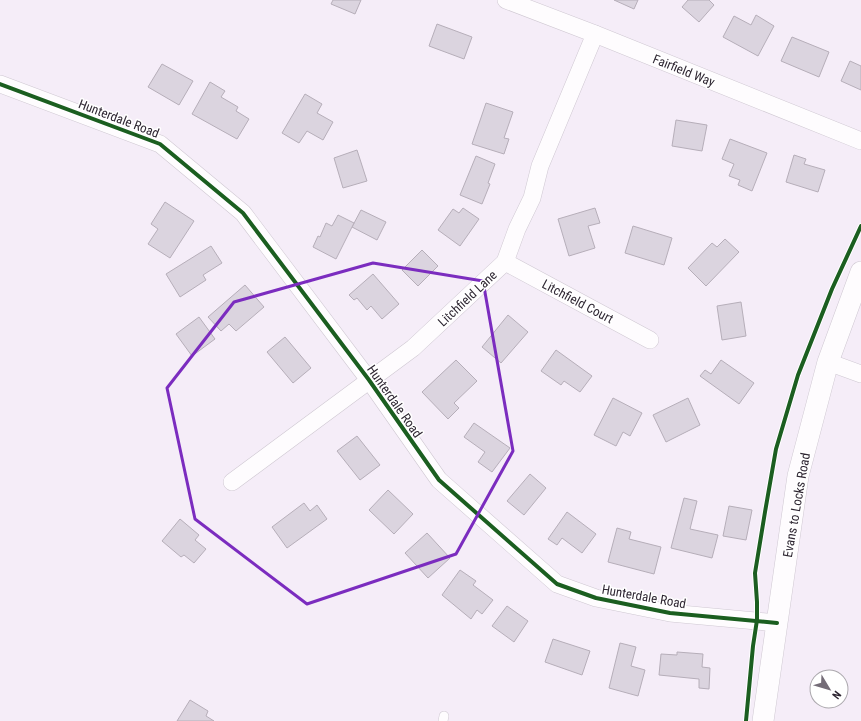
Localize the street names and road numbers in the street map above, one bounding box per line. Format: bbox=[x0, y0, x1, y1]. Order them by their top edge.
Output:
street label: Fairfield Way bbox=[651, 51, 717, 90]
street label: Hunterdale Road bbox=[76, 96, 161, 141]
street label: Litchfield Lane bbox=[435, 267, 500, 329]
street label: Litchfield Court bbox=[540, 276, 616, 327]
street label: Hunterdale Road bbox=[364, 362, 425, 441]
street label: Evans to Locks Road bbox=[780, 452, 813, 559]
street label: Hunterdale Road bbox=[601, 582, 687, 611]

